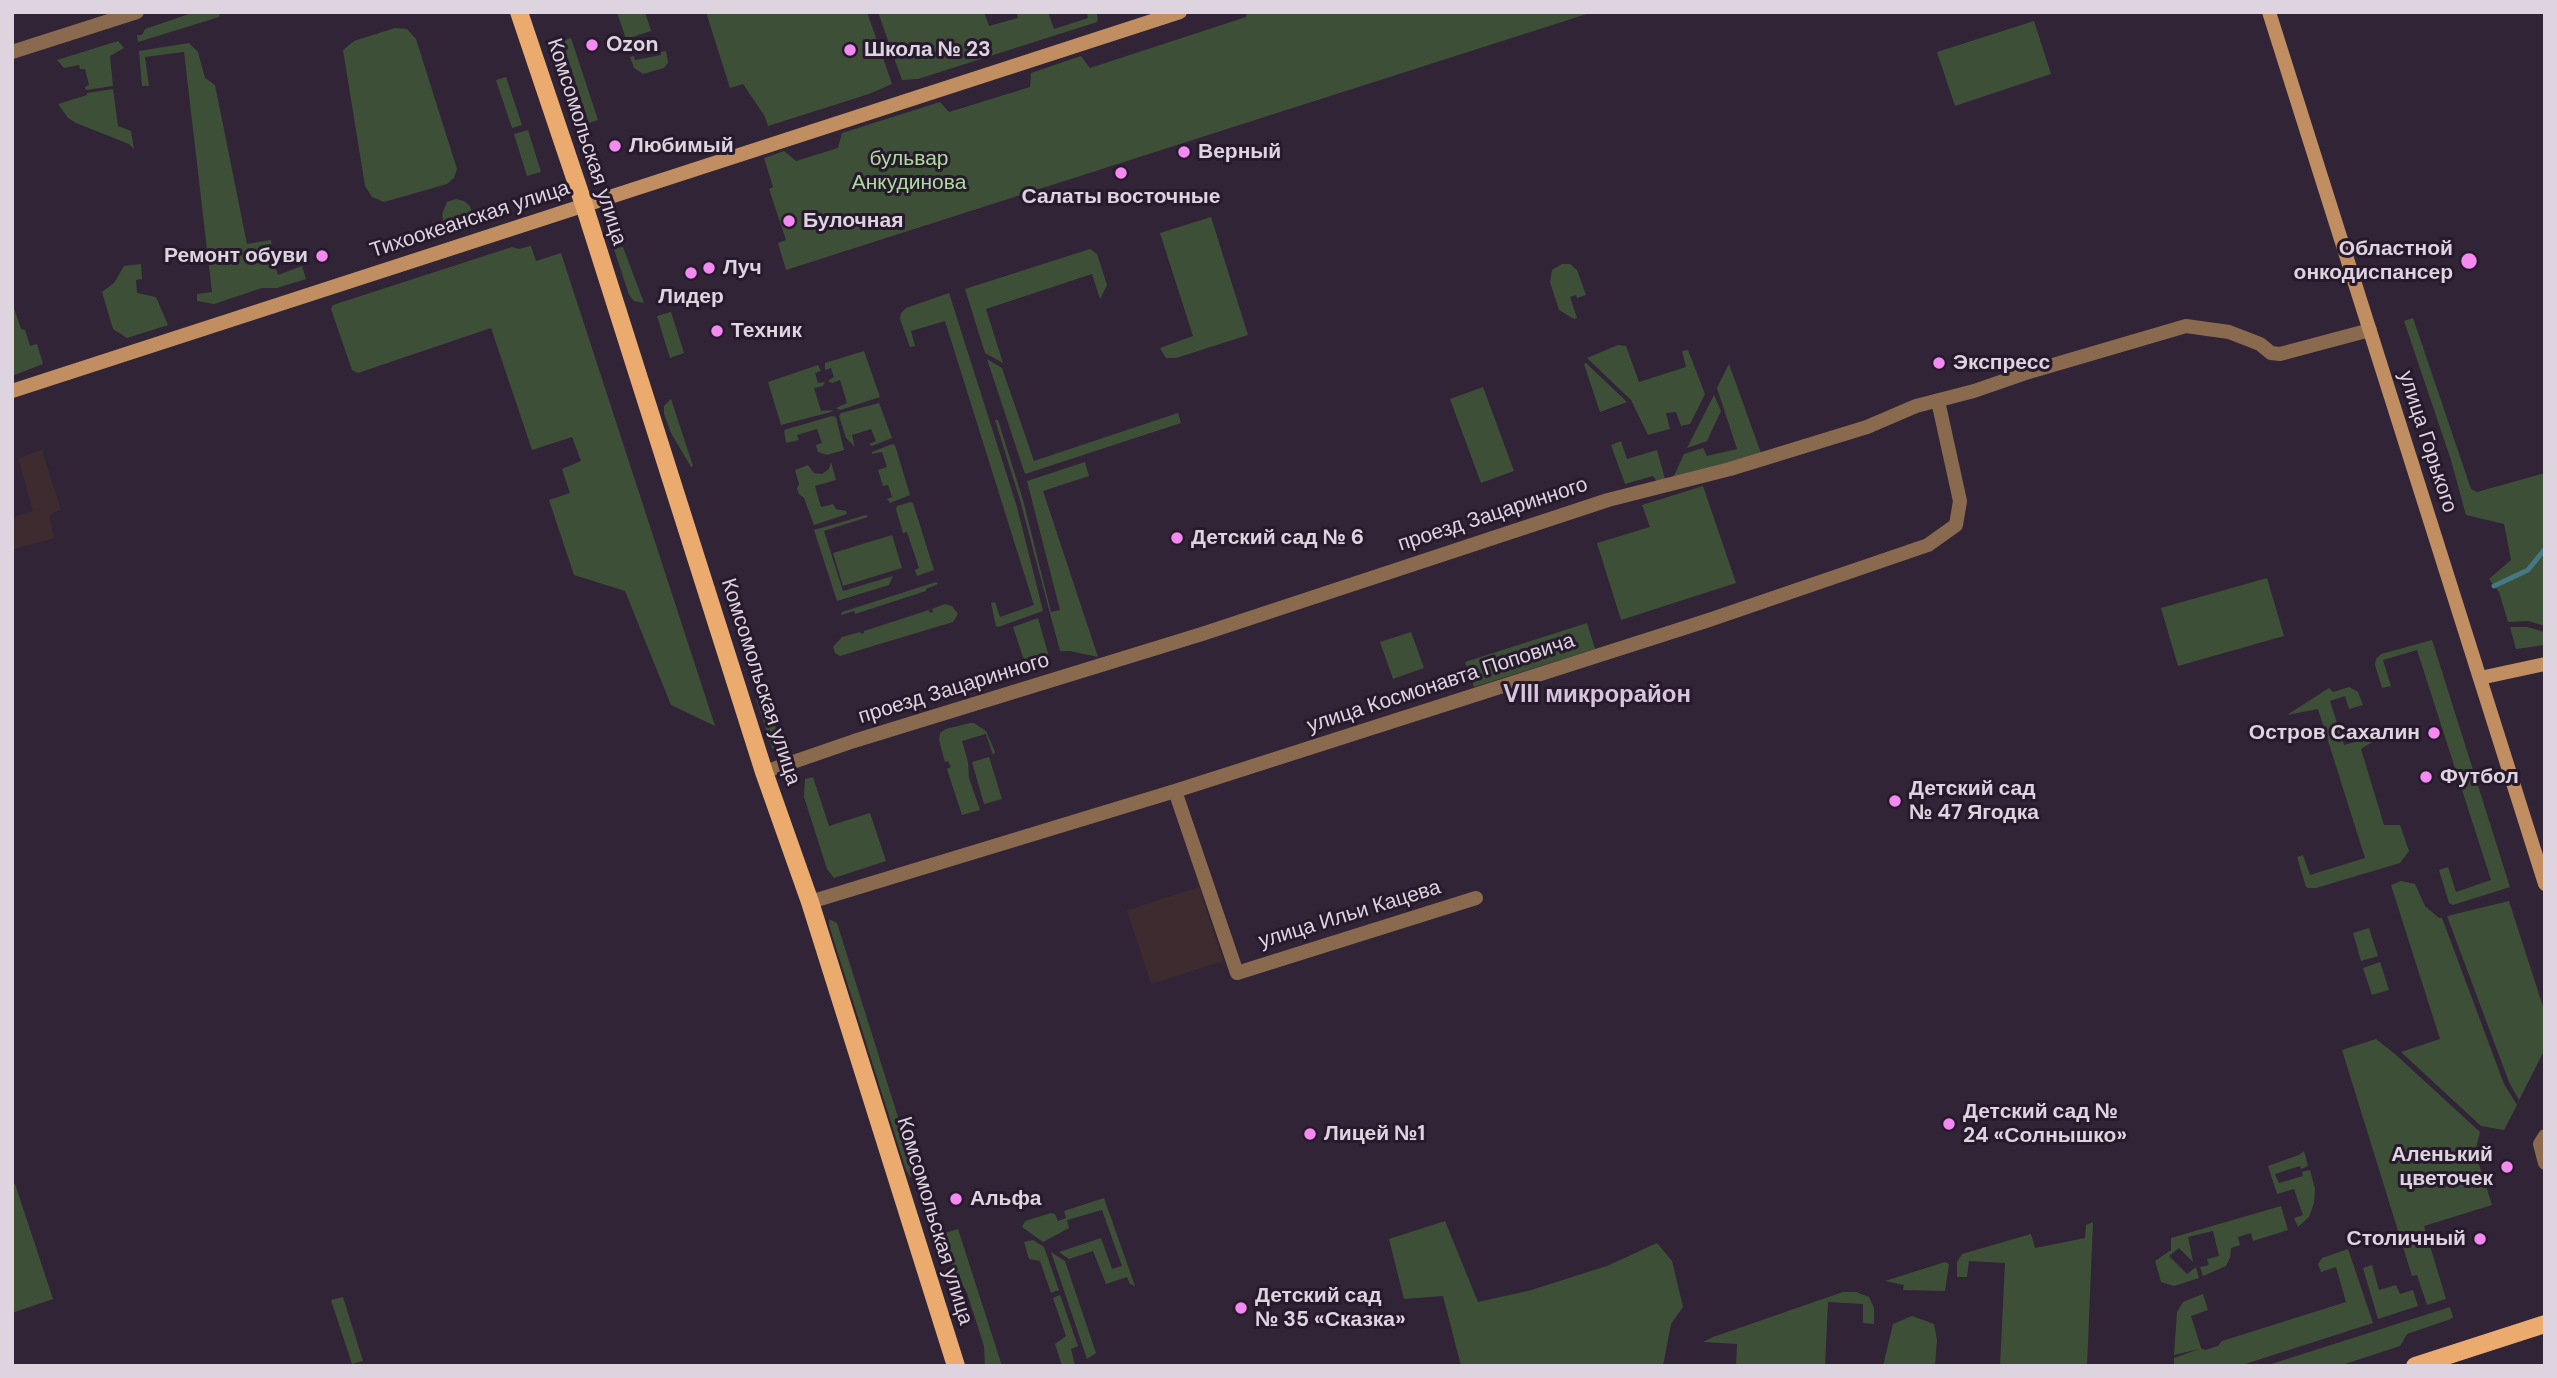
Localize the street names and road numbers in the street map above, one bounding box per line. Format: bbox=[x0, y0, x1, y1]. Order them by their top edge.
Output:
street label: Комсомольская улица bbox=[539, 30, 633, 254]
street label: Тихоокеанская улица bbox=[361, 174, 579, 266]
street label: улица Горького bbox=[2391, 363, 2463, 521]
street label: проезд Зацаринного bbox=[1387, 470, 1599, 560]
street label: Комсомольская улица bbox=[713, 570, 807, 794]
street label: улица Космонавта Поповича bbox=[1295, 626, 1587, 742]
street label: проезд Зацаринного bbox=[847, 645, 1061, 733]
street label: улица Ильи Кацева bbox=[1251, 874, 1449, 956]
street label: Комсомольская улица bbox=[889, 1108, 979, 1334]

